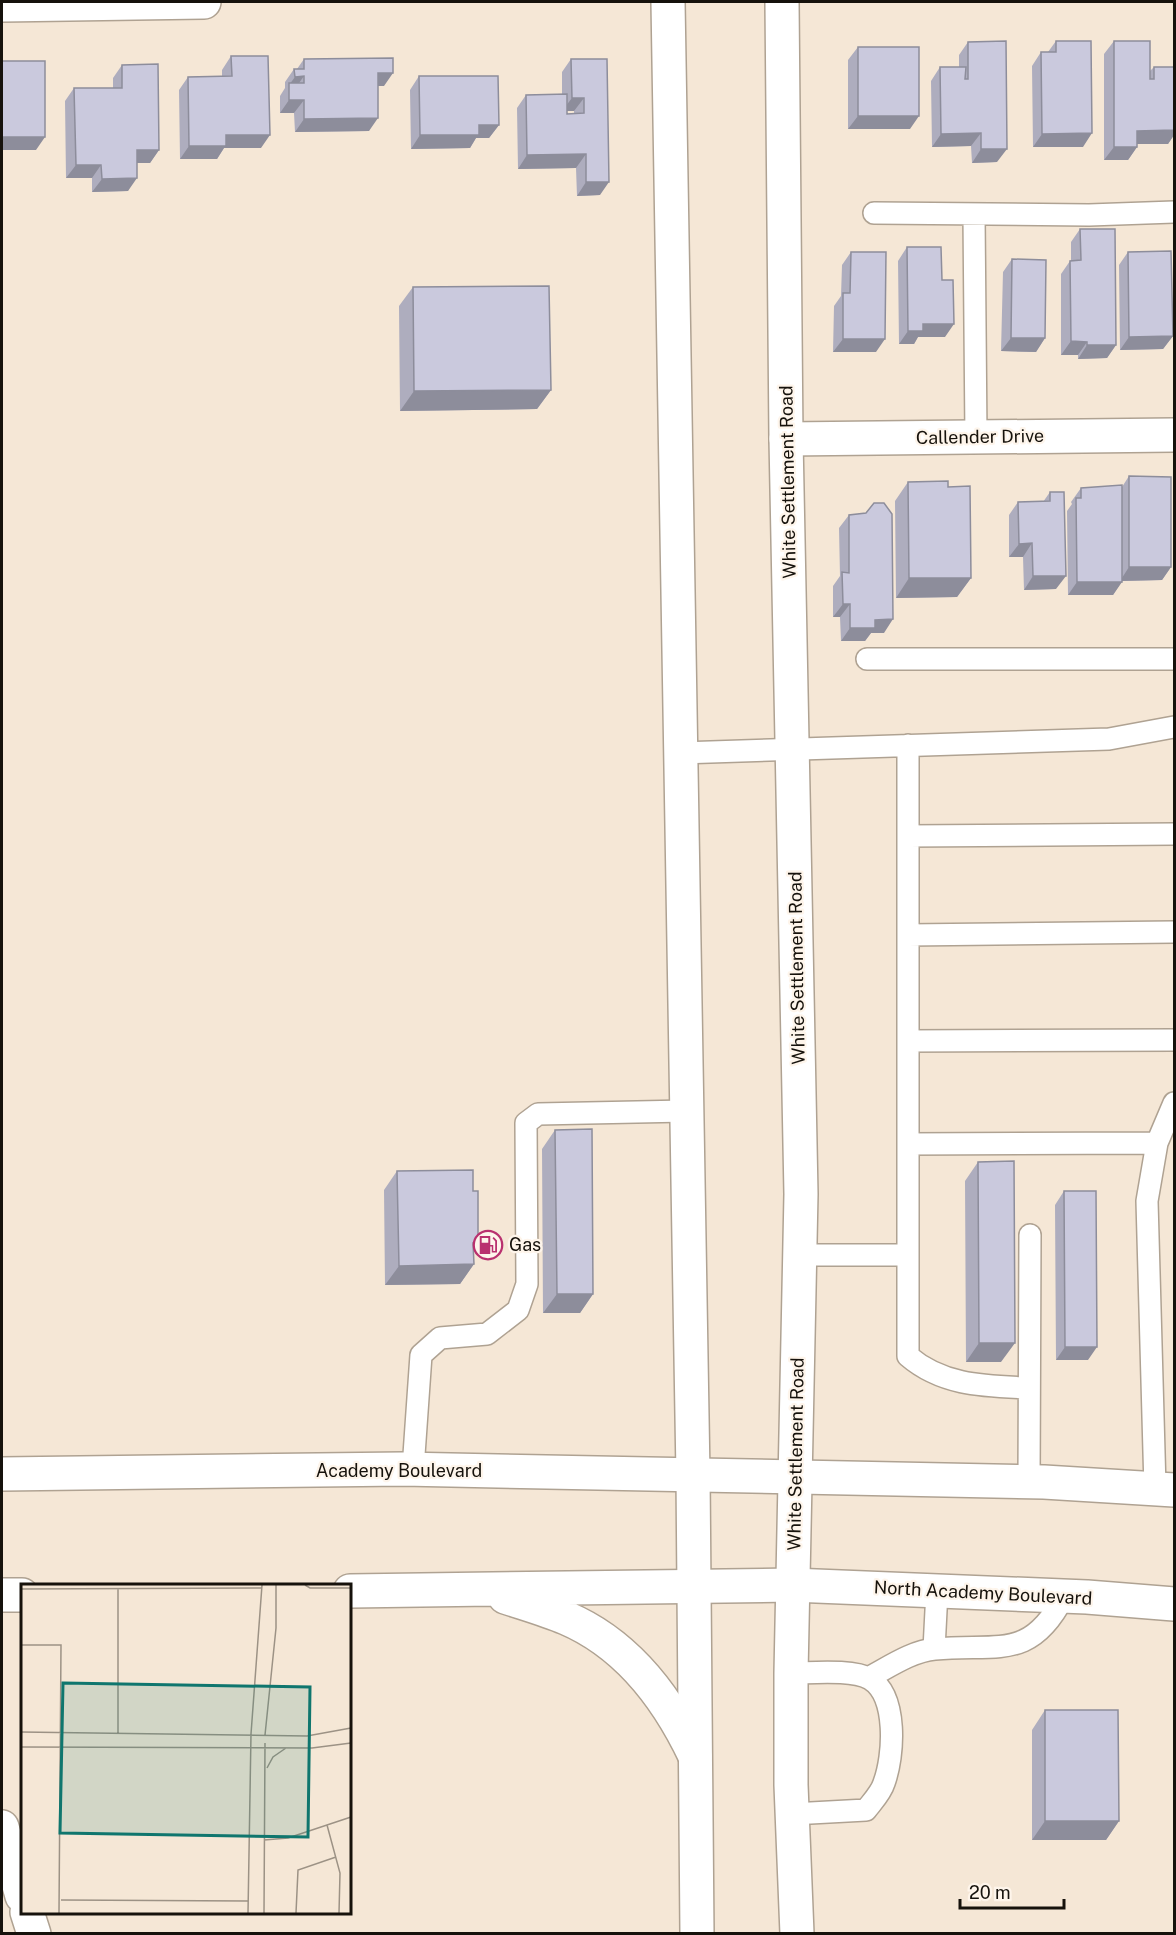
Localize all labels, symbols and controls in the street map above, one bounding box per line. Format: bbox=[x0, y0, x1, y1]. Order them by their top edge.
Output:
street label: White Settlement Road bbox=[775, 385, 800, 579]
street label: Callender Drive bbox=[916, 425, 1044, 448]
street label: White Settlement Road bbox=[784, 871, 809, 1065]
fuel station icon: Gas bbox=[472, 1229, 504, 1261]
place label: Gas bbox=[509, 1234, 541, 1255]
street label: White Settlement Road bbox=[783, 1357, 808, 1551]
street label: Academy Boulevard bbox=[316, 1460, 482, 1481]
street label: North Academy Boulevard bbox=[873, 1576, 1093, 1609]
inset map bbox=[21, 1584, 351, 1914]
scale bar bbox=[960, 1872, 1064, 1910]
text: 20 m bbox=[969, 1882, 1011, 1903]

